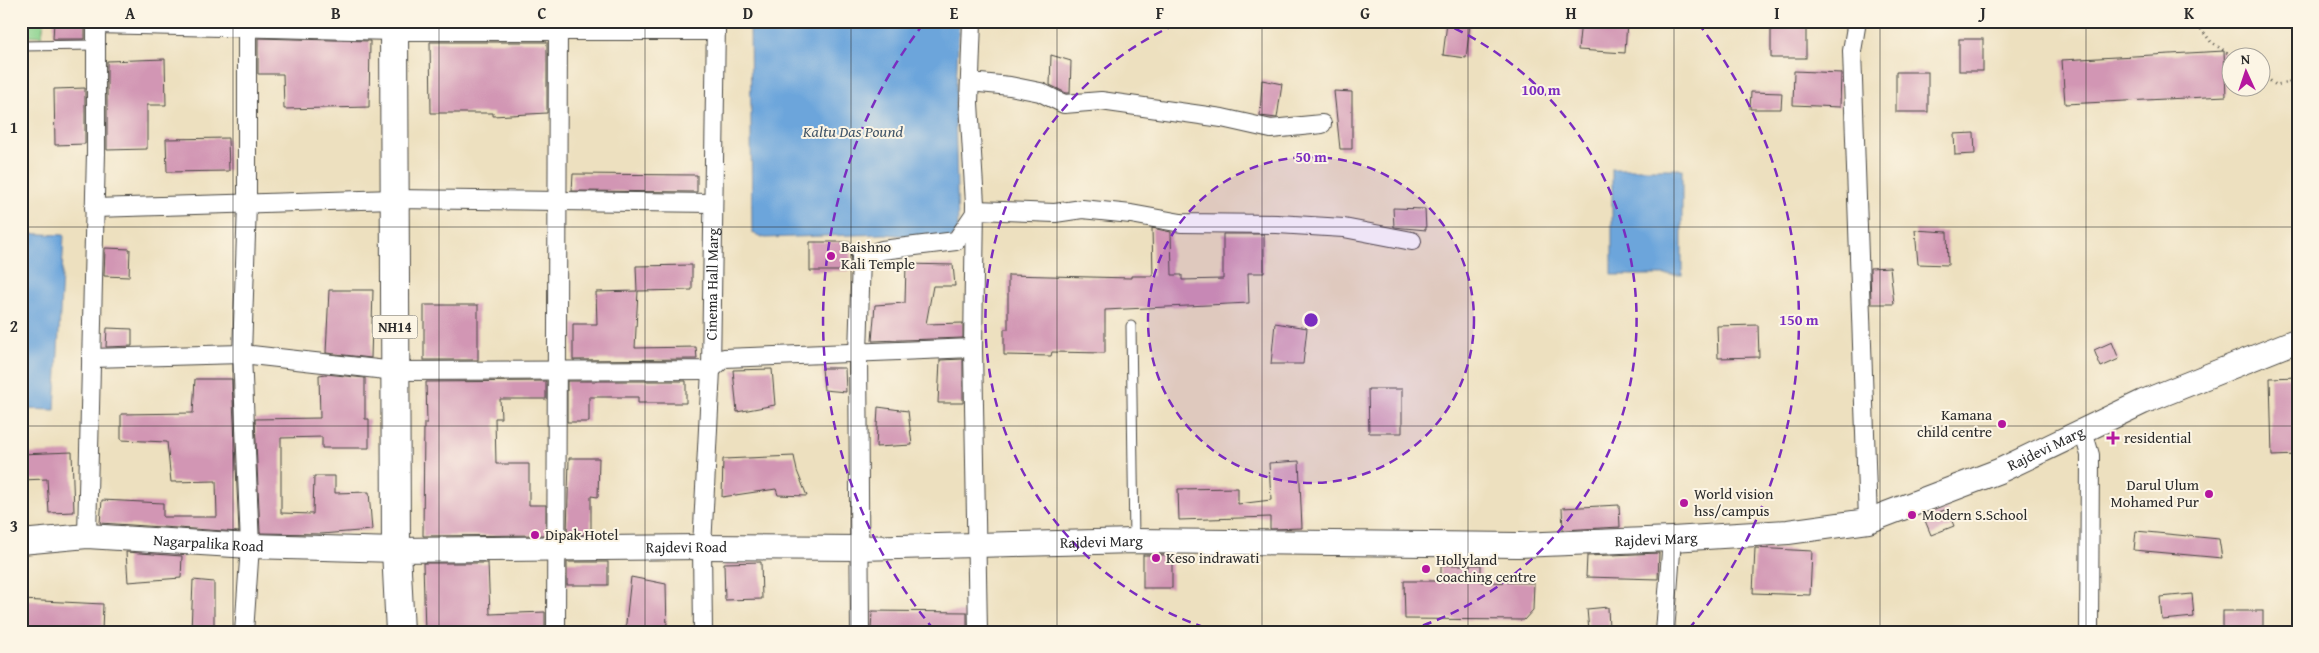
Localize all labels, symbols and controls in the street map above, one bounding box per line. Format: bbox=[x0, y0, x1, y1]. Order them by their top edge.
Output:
text: A bbox=[125, 1, 136, 25]
text: B bbox=[331, 1, 341, 25]
text: C bbox=[537, 1, 547, 25]
text: D bbox=[743, 1, 753, 25]
text: E bbox=[950, 1, 959, 25]
text: F bbox=[1156, 1, 1164, 25]
text: G bbox=[1360, 1, 1370, 25]
text: H bbox=[1565, 1, 1577, 25]
text: I bbox=[1774, 1, 1780, 25]
text: J bbox=[1977, 1, 1986, 25]
text: K bbox=[2184, 1, 2195, 25]
north arrow bbox=[2222, 48, 2272, 98]
text: N bbox=[2240, 49, 2251, 69]
text: 100 m bbox=[1521, 79, 1561, 100]
text: 1 bbox=[10, 115, 18, 139]
water label: Kaltu Das Pound bbox=[802, 119, 904, 143]
text: 50 m bbox=[1295, 146, 1327, 167]
street label: Cinema Hall Marg bbox=[700, 227, 723, 341]
place label: Baishno Kali Temple bbox=[841, 236, 915, 274]
marker: Baishno Kali Temple bbox=[825, 250, 837, 262]
text: 150 m bbox=[1779, 309, 1819, 330]
centre of rings bbox=[1302, 311, 1320, 329]
text: 2 bbox=[10, 314, 18, 338]
road number: NH14 bbox=[372, 316, 418, 338]
place label: Kamana child centre bbox=[1917, 404, 1992, 442]
marker: Kamana child centre bbox=[1996, 418, 2008, 430]
street label: Rajdevi Marg bbox=[2004, 420, 2088, 475]
place label: residential bbox=[2124, 427, 2191, 448]
marker: residential bbox=[2106, 431, 2120, 445]
place label: Darul Ulum Mohamed Pur bbox=[2111, 474, 2200, 512]
place label: World vision hss/campus bbox=[1694, 483, 1774, 521]
marker: Darul Ulum Mohamed Pur bbox=[2203, 488, 2215, 500]
marker: World vision hss/campus bbox=[1678, 497, 1690, 509]
place label: Modern S.School bbox=[1922, 504, 2028, 525]
marker: Modern S.School bbox=[1906, 509, 1918, 521]
text: 3 bbox=[10, 514, 18, 538]
place label: Dipak Hotel bbox=[545, 524, 619, 545]
street label: Rajdevi Marg bbox=[1614, 526, 1699, 551]
street label: Nagarpalika Road bbox=[153, 529, 264, 556]
marker: Dipak Hotel bbox=[529, 529, 541, 541]
street label: Rajdevi Marg bbox=[1060, 530, 1143, 553]
street label: Rajdevi Road bbox=[646, 536, 727, 558]
place label: Keso indrawati bbox=[1166, 547, 1259, 568]
place label: Hollyland coaching centre bbox=[1436, 549, 1536, 587]
marker: Keso indrawati bbox=[1150, 552, 1162, 564]
marker: Hollyland coaching centre bbox=[1420, 563, 1432, 575]

